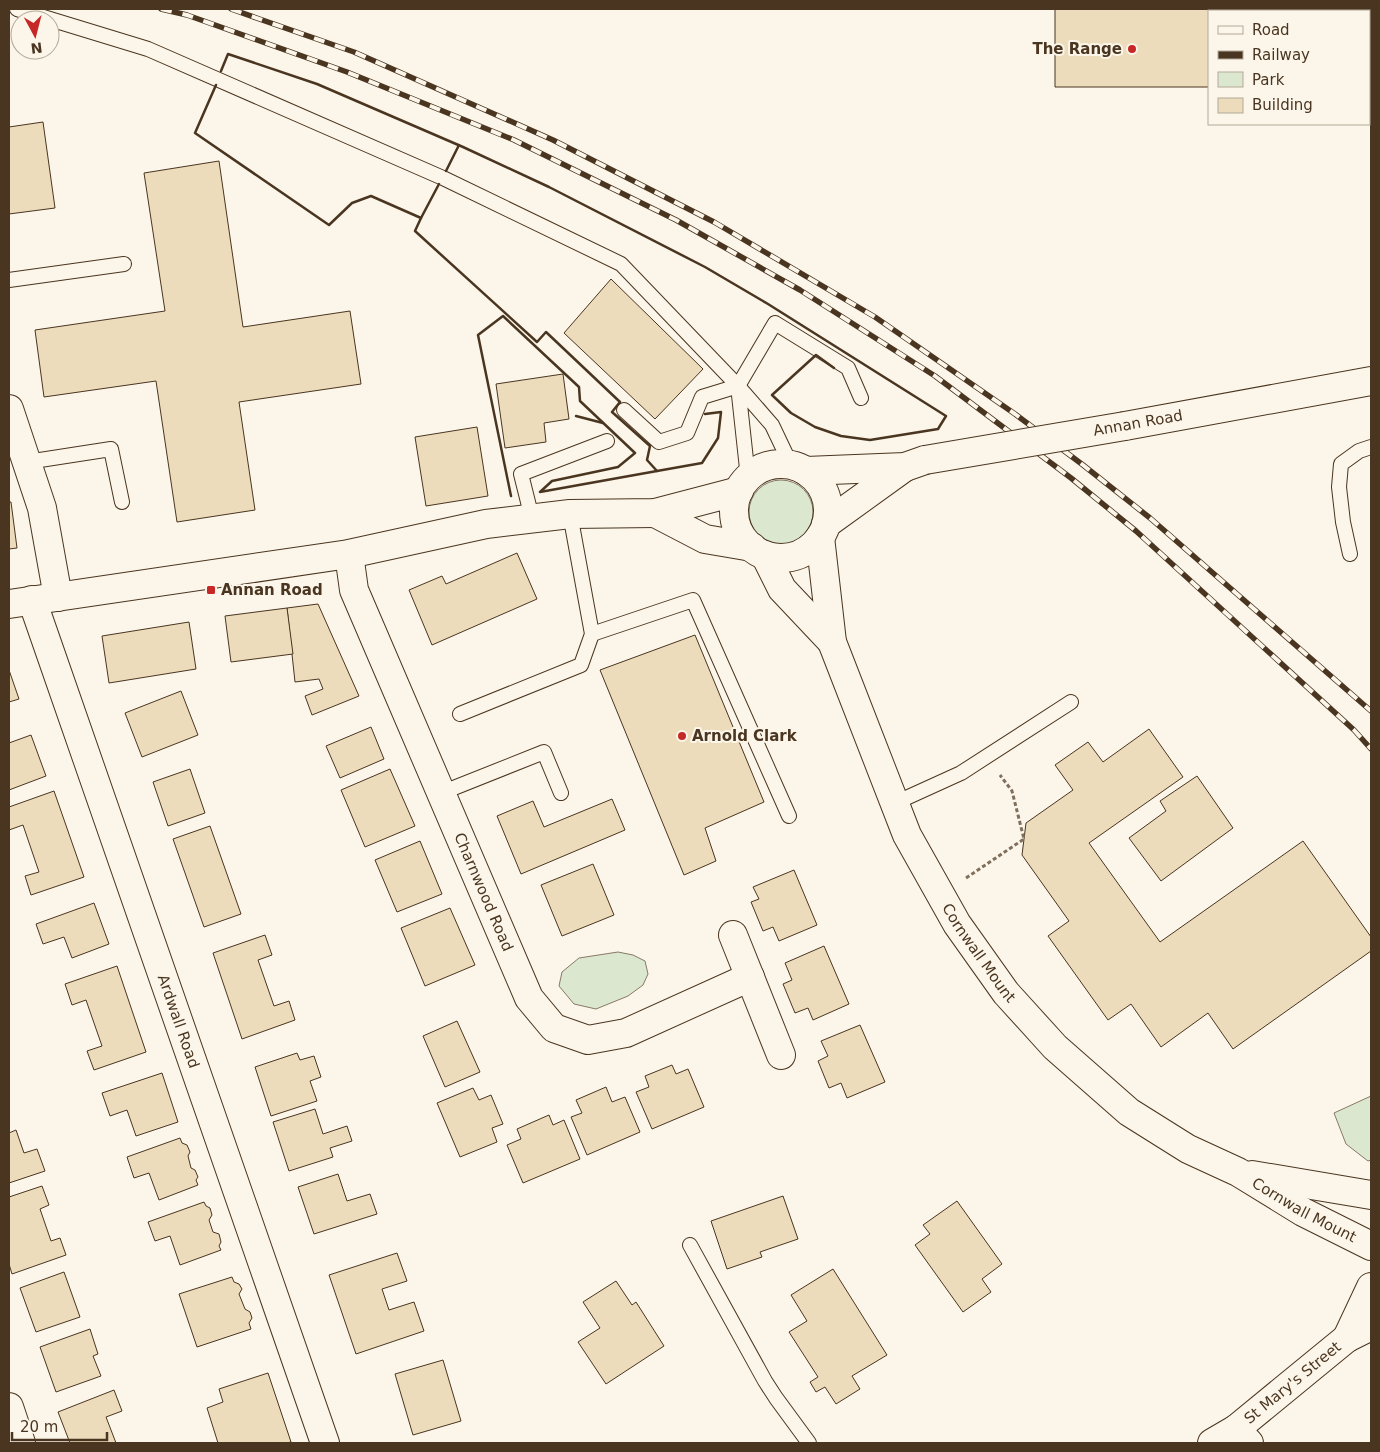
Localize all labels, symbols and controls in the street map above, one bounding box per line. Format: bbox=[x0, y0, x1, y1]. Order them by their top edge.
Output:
north arrow bbox=[10, 10, 60, 60]
legend bbox=[1208, 10, 1370, 125]
text: Road bbox=[1252, 21, 1290, 39]
text: N bbox=[30, 39, 43, 57]
place label: The Range bbox=[1032, 40, 1122, 58]
marker: The Range bbox=[1126, 43, 1138, 55]
text: Railway bbox=[1252, 46, 1310, 64]
text: Park bbox=[1252, 71, 1285, 89]
text: Building bbox=[1252, 96, 1313, 114]
street label: Annan Road bbox=[1092, 406, 1184, 440]
place label: Annan Road bbox=[221, 581, 323, 599]
marker: Annan Road bbox=[205, 584, 217, 596]
place label: Arnold Clark bbox=[692, 727, 798, 745]
marker: Arnold Clark bbox=[676, 730, 688, 742]
street label: Charnwood Road bbox=[450, 830, 517, 954]
street label: Cornwall Mount bbox=[938, 900, 1019, 1006]
street label: Ardwall Road bbox=[154, 972, 203, 1071]
street label: Cornwall Mount bbox=[1249, 1174, 1359, 1246]
street label: St Mary's Street bbox=[1241, 1338, 1345, 1428]
scale bar bbox=[12, 1410, 108, 1442]
text: 20 m bbox=[20, 1418, 58, 1436]

